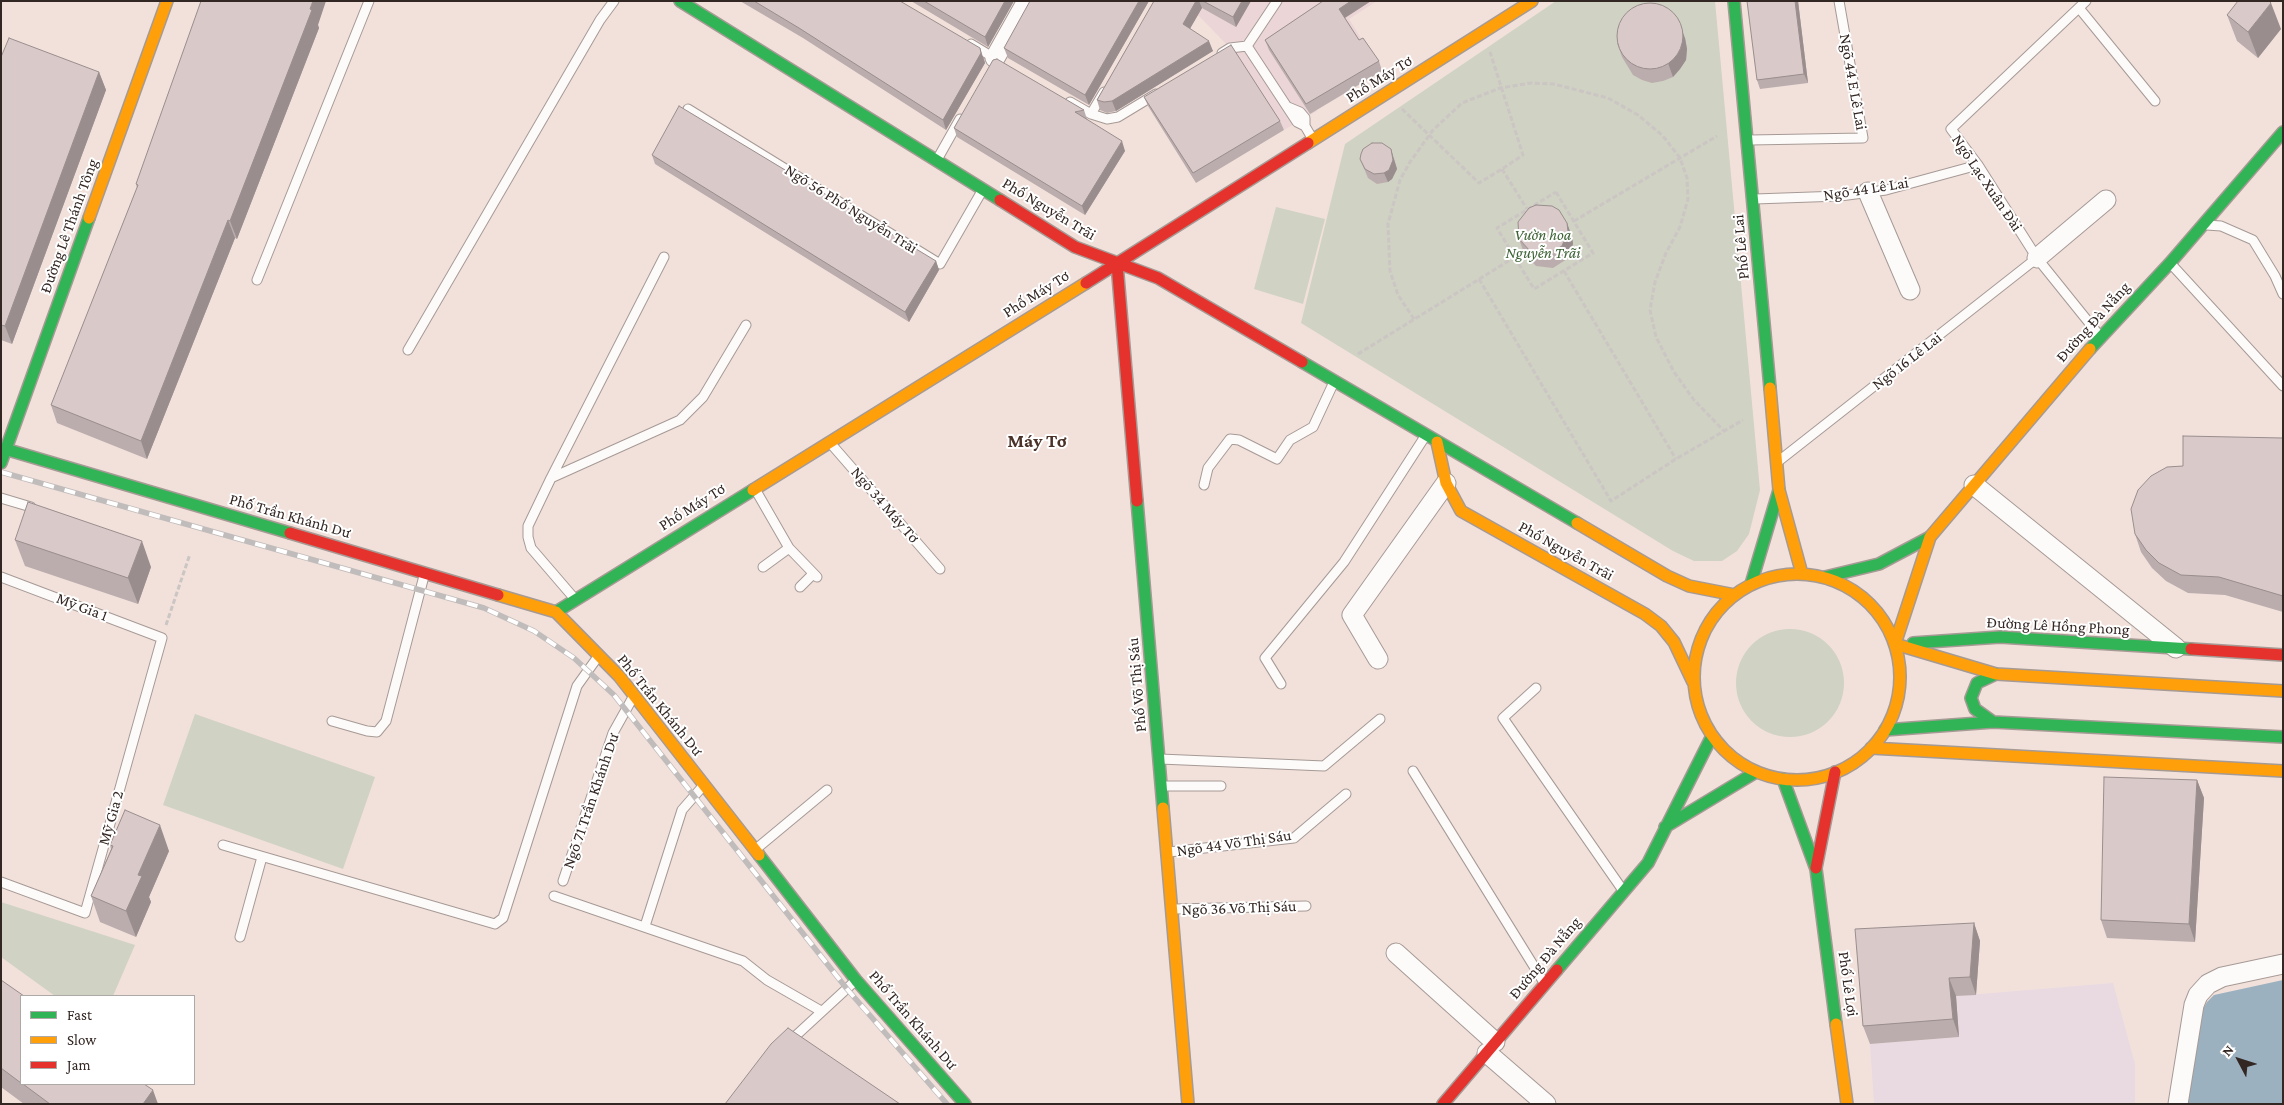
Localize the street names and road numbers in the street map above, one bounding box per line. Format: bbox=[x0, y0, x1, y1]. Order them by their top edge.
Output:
street label: Ngõ 44 E Lê Lai bbox=[1835, 32, 1871, 132]
street label: Phố Máy Tơ bbox=[1342, 51, 1416, 107]
street label: Ngõ Lạc Xuân Đài bbox=[1948, 131, 2026, 235]
street label: Đường Lê Thánh Tông bbox=[36, 156, 102, 296]
street label: Ngõ 56 Phố Nguyễn Trãi bbox=[781, 160, 921, 258]
street label: Ngõ 44 Lê Lai bbox=[1822, 173, 1910, 205]
street label: Phố Nguyễn Trãi bbox=[999, 174, 1099, 244]
street label: Phố Lê Lai bbox=[1729, 214, 1753, 280]
street label: Phố Máy Tơ bbox=[999, 266, 1073, 322]
street label: Đường Đà Nẵng bbox=[2052, 278, 2134, 366]
street label: Ngõ 16 Lê Lai bbox=[1868, 328, 1946, 394]
street label: Ngõ 34 Máy Tơ bbox=[847, 463, 923, 547]
street label: Phố Máy Tơ bbox=[655, 479, 729, 535]
street label: Phố Trần Khánh Dư bbox=[227, 490, 353, 542]
street label: Phố Nguyễn Trãi bbox=[1515, 517, 1617, 585]
street label: Mỹ Gia 1 bbox=[53, 588, 111, 626]
street label: Đường Lê Hồng Phong bbox=[1986, 613, 2130, 639]
street label: Phố Võ Thị Sáu bbox=[1123, 637, 1151, 733]
street label: Phố Trần Khánh Dư bbox=[613, 650, 707, 760]
street label: Ngõ 71 Trần Khánh Dư bbox=[559, 731, 623, 871]
street label: Mỹ Gia 2 bbox=[94, 788, 128, 848]
street label: Ngõ 44 Võ Thị Sáu bbox=[1175, 825, 1293, 861]
street label: Ngõ 36 Võ Thị Sáu bbox=[1181, 896, 1297, 920]
street label: Đường Đà Nẵng bbox=[1505, 913, 1585, 1003]
street label: Phố Lê Lợi bbox=[1834, 950, 1862, 1018]
street label: Phố Trần Khánh Dư bbox=[865, 966, 961, 1074]

